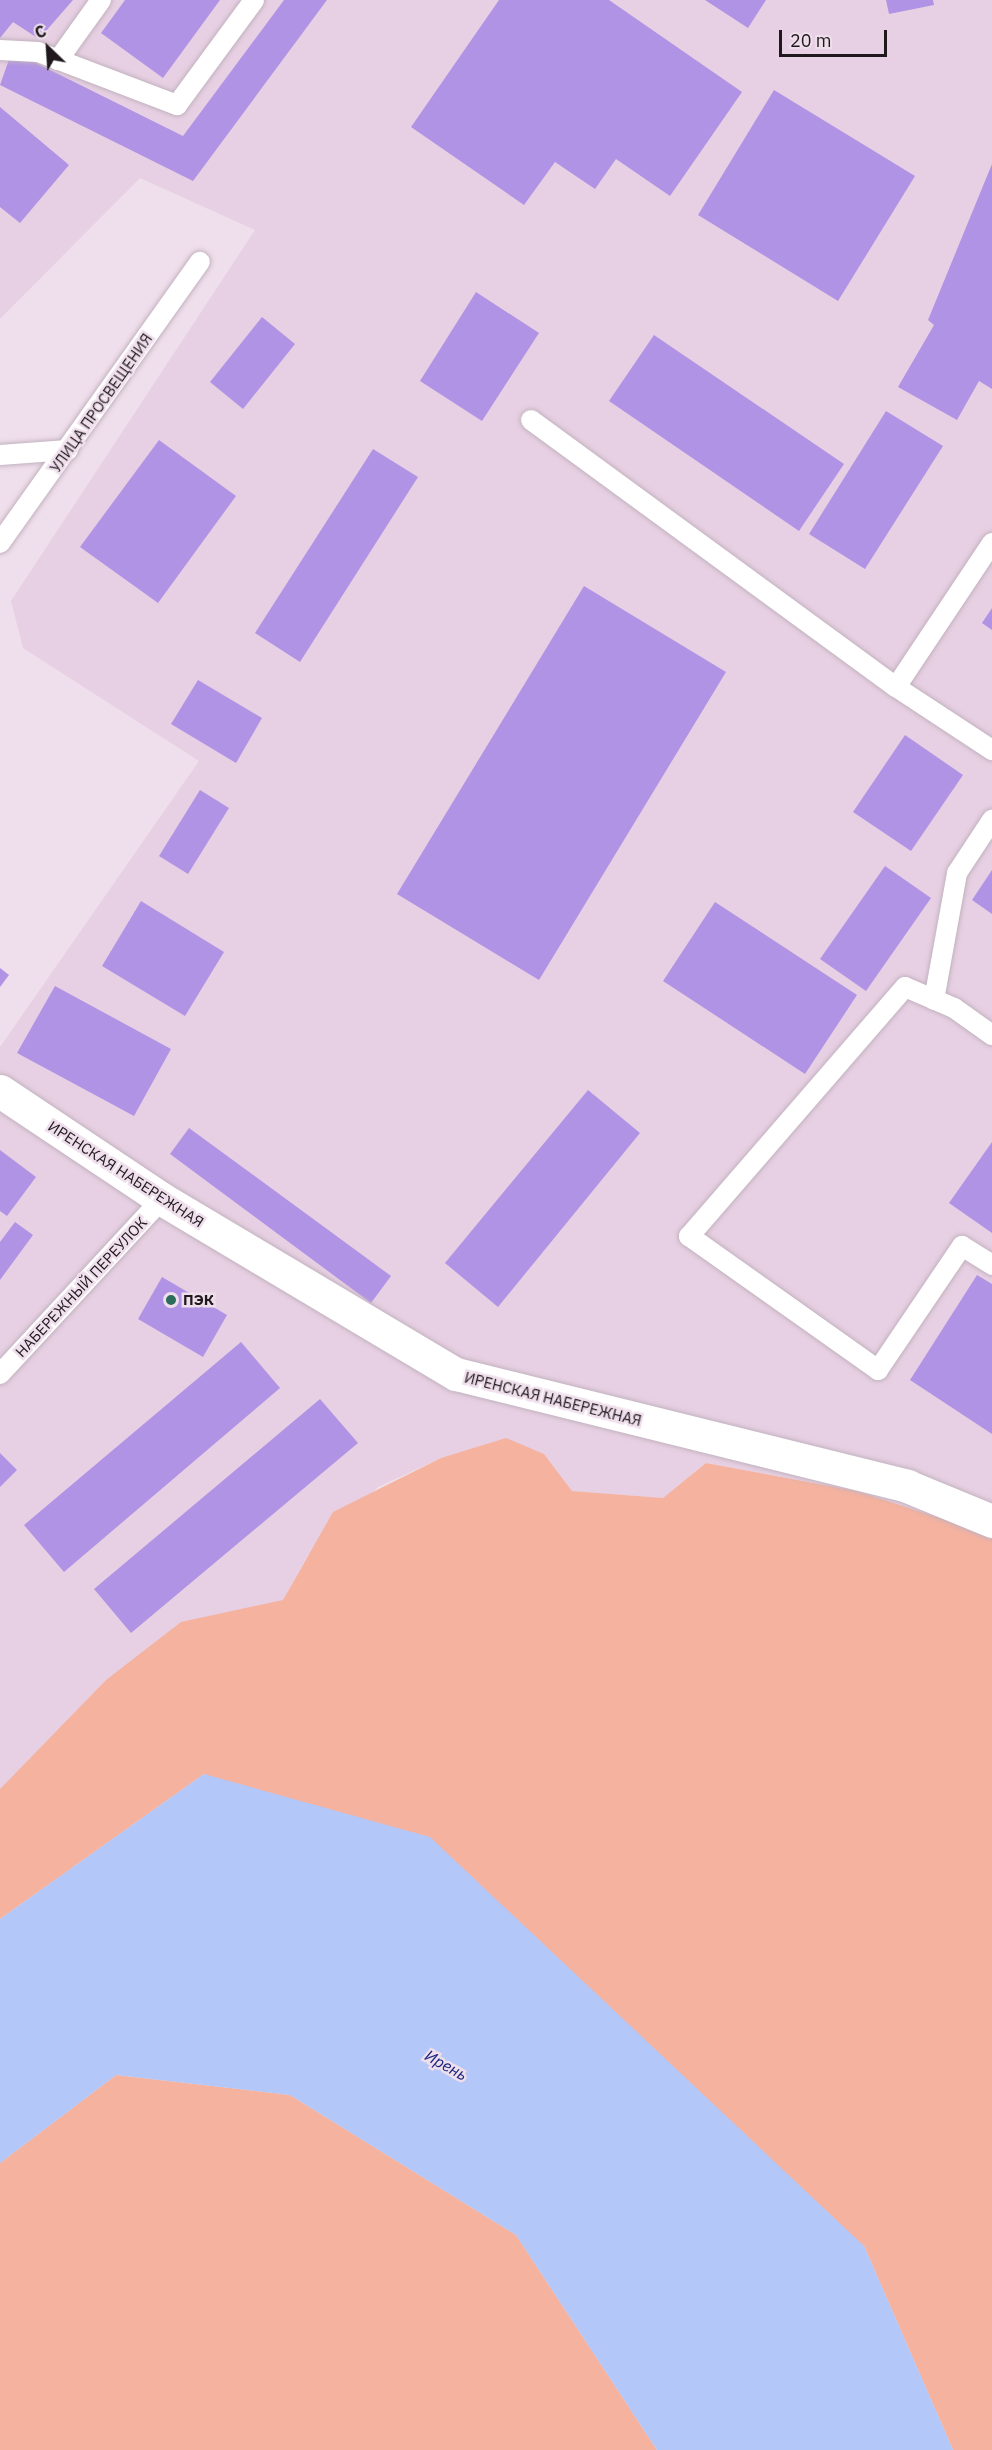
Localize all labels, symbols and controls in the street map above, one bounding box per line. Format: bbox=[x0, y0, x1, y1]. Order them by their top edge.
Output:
north arrow bbox=[18, 18, 78, 78]
scale bar bbox=[782, 18, 890, 56]
text: С bbox=[31, 20, 49, 43]
text: 20 m bbox=[790, 29, 832, 52]
street label: УЛИЦА ПРОСВЕЩЕНИЯ bbox=[46, 330, 156, 476]
street label: ИРЕНСКАЯ НАБЕРЕЖНАЯ bbox=[45, 1117, 207, 1231]
street label: НАБЕРЕЖНЫЙ ПЕРЕУЛОК bbox=[11, 1213, 151, 1361]
place label: ПЭК bbox=[183, 1291, 214, 1309]
marker: ПЭК bbox=[164, 1293, 178, 1307]
street label: ИРЕНСКАЯ НАБЕРЕЖНАЯ bbox=[463, 1368, 643, 1430]
water label: Ирень bbox=[422, 2046, 470, 2084]

